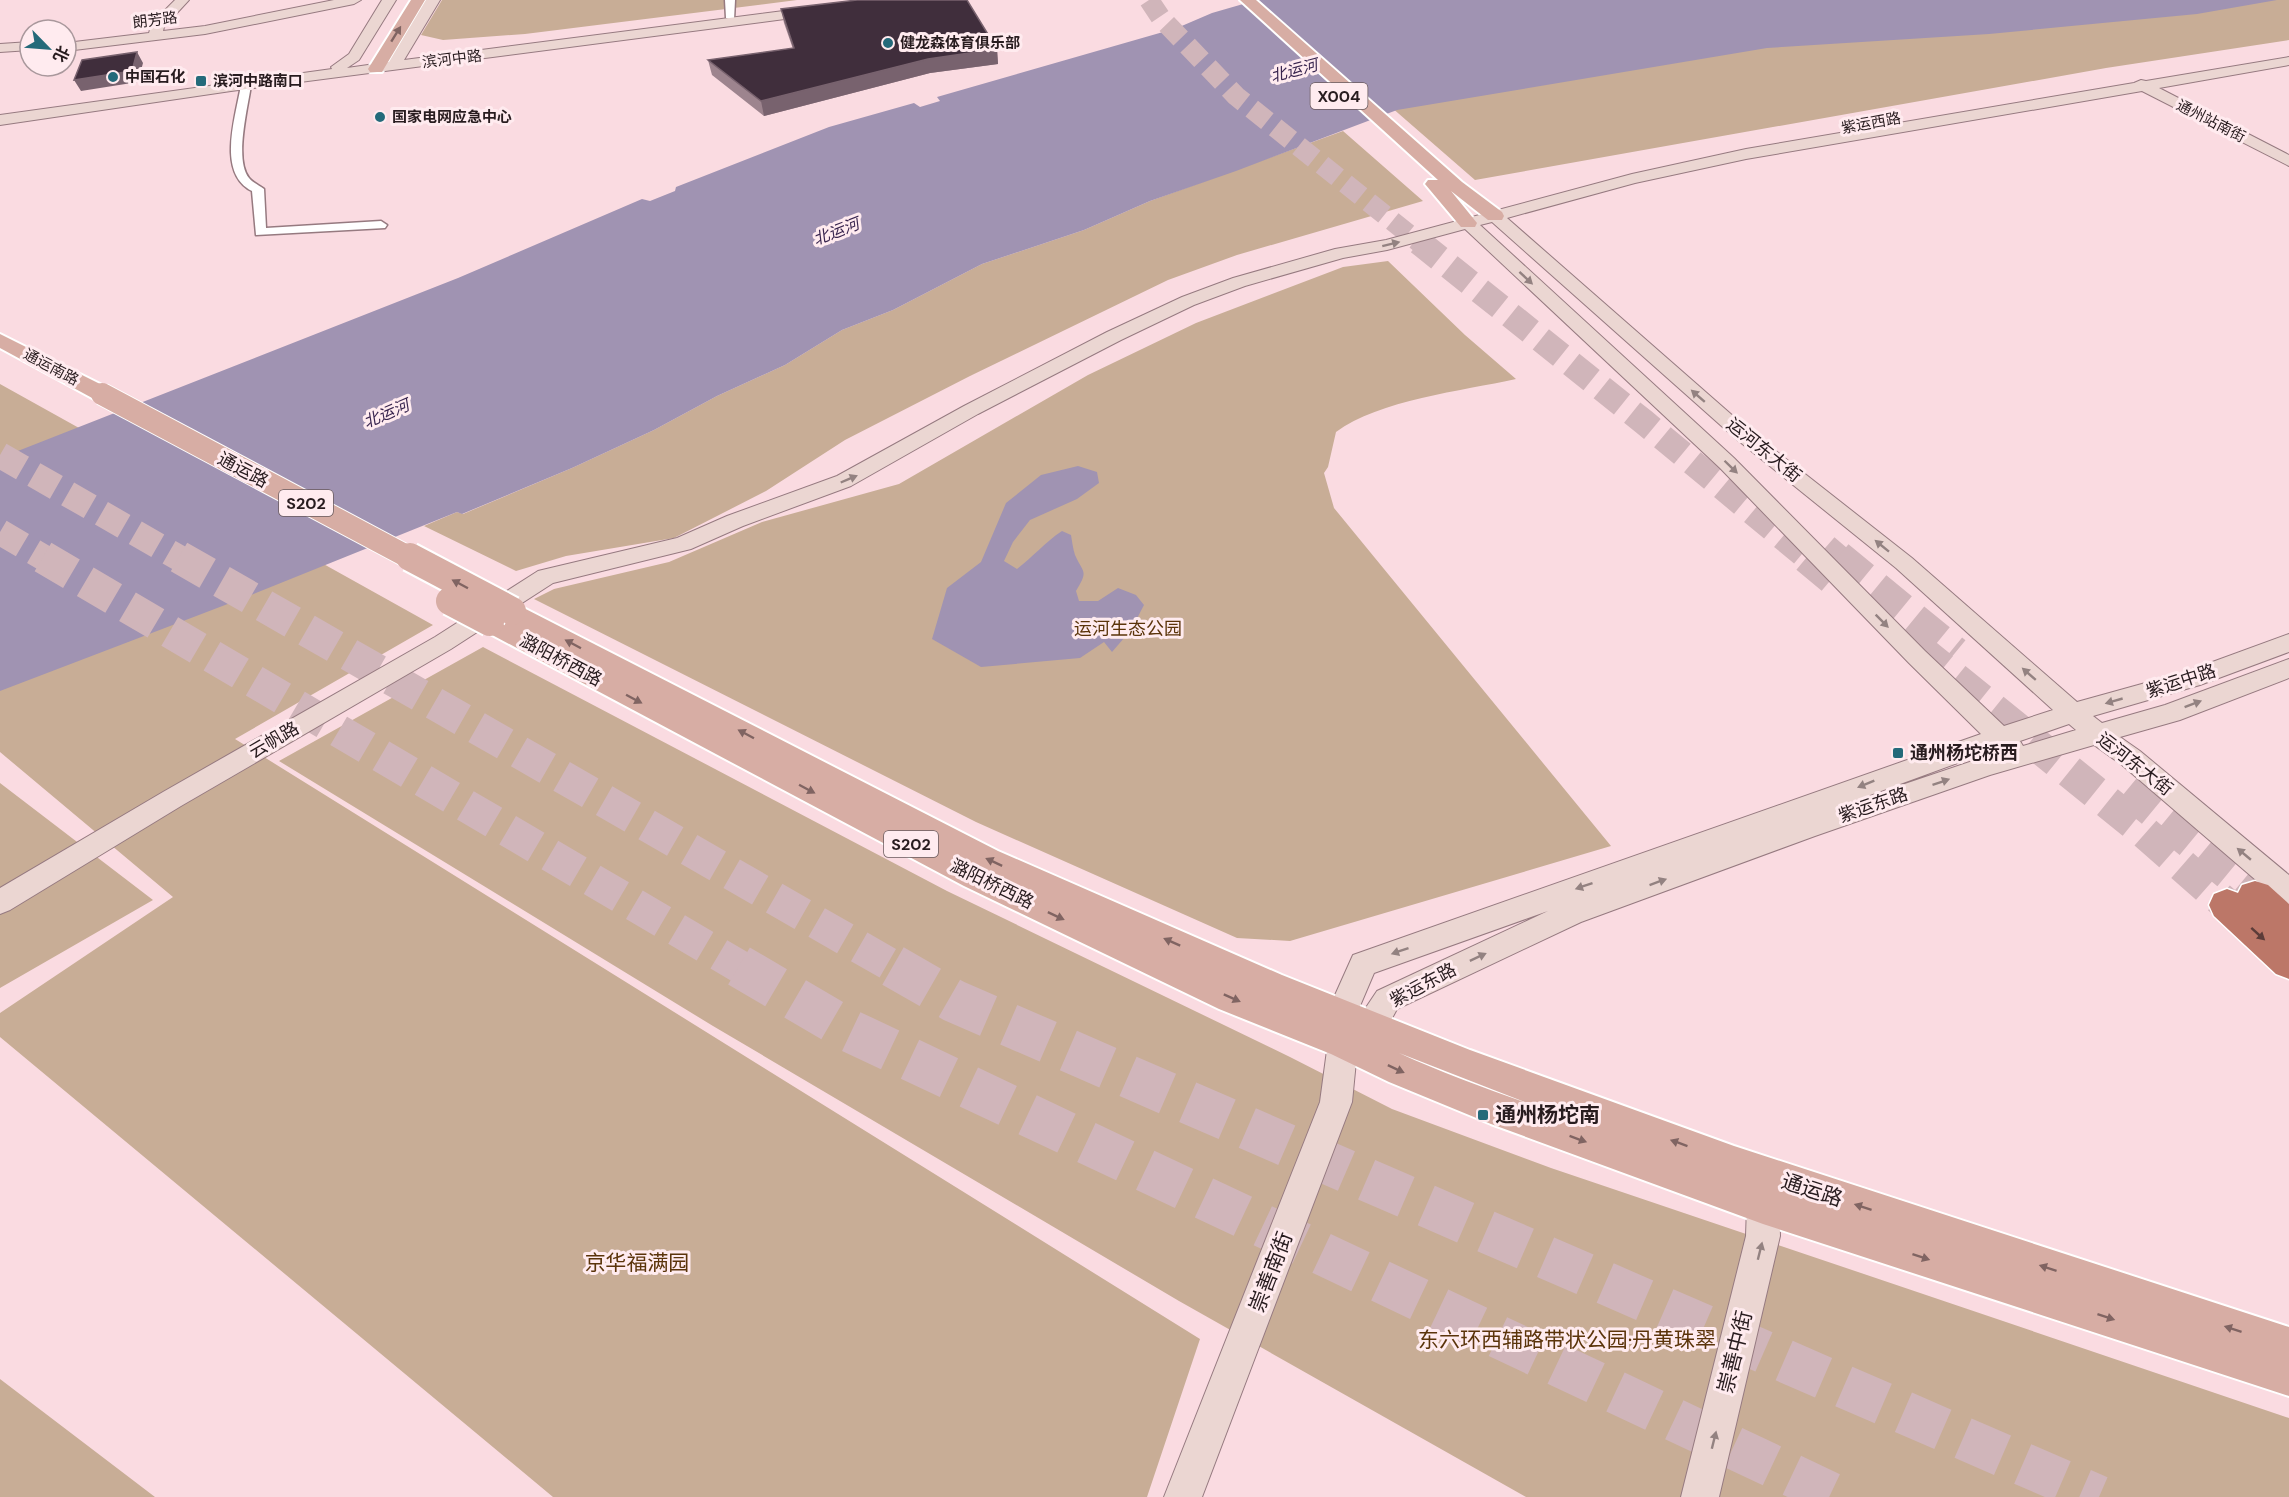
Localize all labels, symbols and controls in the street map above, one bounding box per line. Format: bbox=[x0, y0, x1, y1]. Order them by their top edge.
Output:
street label: 朗芳路 bbox=[131, 7, 179, 33]
north arrow bbox=[18, 18, 78, 78]
one-way arrow bbox=[391, 26, 402, 42]
place label: 健龙森体育俱乐部 bbox=[900, 33, 1020, 53]
marker: 健龙森体育俱乐部 bbox=[881, 36, 895, 50]
text: 北 bbox=[48, 42, 74, 66]
street label: 滨河中路 bbox=[421, 45, 483, 73]
water label: 北运河 bbox=[1268, 53, 1323, 87]
place label: 中国石化 bbox=[125, 67, 185, 87]
marker: 中国石化 bbox=[106, 70, 120, 84]
place label: 滨河中路南口 bbox=[213, 71, 303, 91]
marker: 滨河中路南口 bbox=[194, 74, 208, 88]
road number: X004 bbox=[1310, 83, 1368, 109]
street label: 通州站南街 bbox=[2173, 95, 2249, 147]
place label: 国家电网应急中心 bbox=[392, 107, 512, 127]
street label: 紫运西路 bbox=[1840, 108, 1902, 138]
marker: 国家电网应急中心 bbox=[373, 110, 387, 124]
water label: 北运河 bbox=[810, 212, 865, 250]
one-way arrow bbox=[1381, 238, 1400, 248]
one-way arrow bbox=[1519, 270, 1533, 284]
street label: 通运南路 bbox=[20, 344, 82, 390]
one-way arrow bbox=[1691, 389, 1706, 403]
water label: 北运河 bbox=[360, 393, 415, 433]
street label: 运河东大街 bbox=[1721, 412, 1807, 488]
street label: 通运路 bbox=[214, 447, 272, 493]
one-way arrow bbox=[1723, 460, 1738, 474]
one-way arrow bbox=[840, 474, 858, 483]
road number: S202 bbox=[279, 490, 333, 516]
one-way arrow bbox=[1874, 539, 1890, 552]
one-way arrow bbox=[451, 579, 468, 589]
one-way arrow bbox=[1874, 614, 1888, 628]
park label: 运河生态公园 bbox=[1074, 617, 1182, 641]
street label: 潞阳桥西路 bbox=[516, 628, 606, 692]
one-way arrow bbox=[565, 639, 582, 648]
street label: 紫运中路 bbox=[2143, 658, 2219, 704]
one-way arrow bbox=[2022, 668, 2037, 681]
one-way arrow bbox=[626, 694, 643, 703]
one-way arrow bbox=[2105, 697, 2123, 706]
one-way arrow bbox=[2184, 699, 2202, 709]
street label: 云帆路 bbox=[245, 716, 303, 764]
street label: 运河东大街 bbox=[2092, 727, 2178, 801]
one-way arrow bbox=[738, 729, 755, 739]
place label: 通州杨坨桥西 bbox=[1910, 741, 2018, 765]
marker: 通州杨坨桥西 bbox=[1891, 746, 1905, 760]
one-way arrow bbox=[1932, 777, 1950, 787]
one-way arrow bbox=[1857, 779, 1875, 789]
street label: 紫运东路 bbox=[1835, 782, 1911, 828]
one-way arrow bbox=[799, 784, 816, 794]
road number: S202 bbox=[884, 831, 938, 857]
one-way arrow bbox=[2237, 848, 2252, 861]
street label: 潞阳桥西路 bbox=[946, 853, 1038, 915]
one-way arrow bbox=[985, 858, 1002, 867]
one-way arrow bbox=[1649, 876, 1667, 886]
one-way arrow bbox=[1575, 881, 1593, 891]
one-way arrow bbox=[1047, 911, 1064, 920]
one-way arrow bbox=[2251, 926, 2265, 940]
one-way arrow bbox=[1163, 936, 1181, 946]
one-way arrow bbox=[1391, 946, 1409, 956]
one-way arrow bbox=[1470, 953, 1487, 962]
street label: 紫运东路 bbox=[1386, 958, 1460, 1012]
one-way arrow bbox=[1224, 994, 1241, 1003]
one-way arrow bbox=[1387, 1064, 1404, 1073]
place label: 通州杨坨南 bbox=[1495, 1101, 1600, 1129]
marker: 通州杨坨南 bbox=[1476, 1108, 1490, 1122]
one-way arrow bbox=[1569, 1135, 1587, 1145]
one-way arrow bbox=[1669, 1138, 1687, 1148]
street label: 通运路 bbox=[1778, 1167, 1846, 1213]
one-way arrow bbox=[1854, 1201, 1872, 1211]
street label: 崇善南街 bbox=[1243, 1228, 1299, 1316]
one-way arrow bbox=[1755, 1241, 1765, 1260]
park label: 京华福满园 bbox=[585, 1249, 690, 1277]
one-way arrow bbox=[1912, 1253, 1930, 1262]
one-way arrow bbox=[2039, 1262, 2057, 1272]
street label: 崇善中街 bbox=[1711, 1308, 1759, 1396]
one-way arrow bbox=[2097, 1313, 2115, 1322]
one-way arrow bbox=[2224, 1324, 2242, 1333]
park label: 东六环西辅路带状公园·丹黄珠翠 bbox=[1418, 1326, 1716, 1354]
one-way arrow bbox=[1709, 1431, 1719, 1449]

